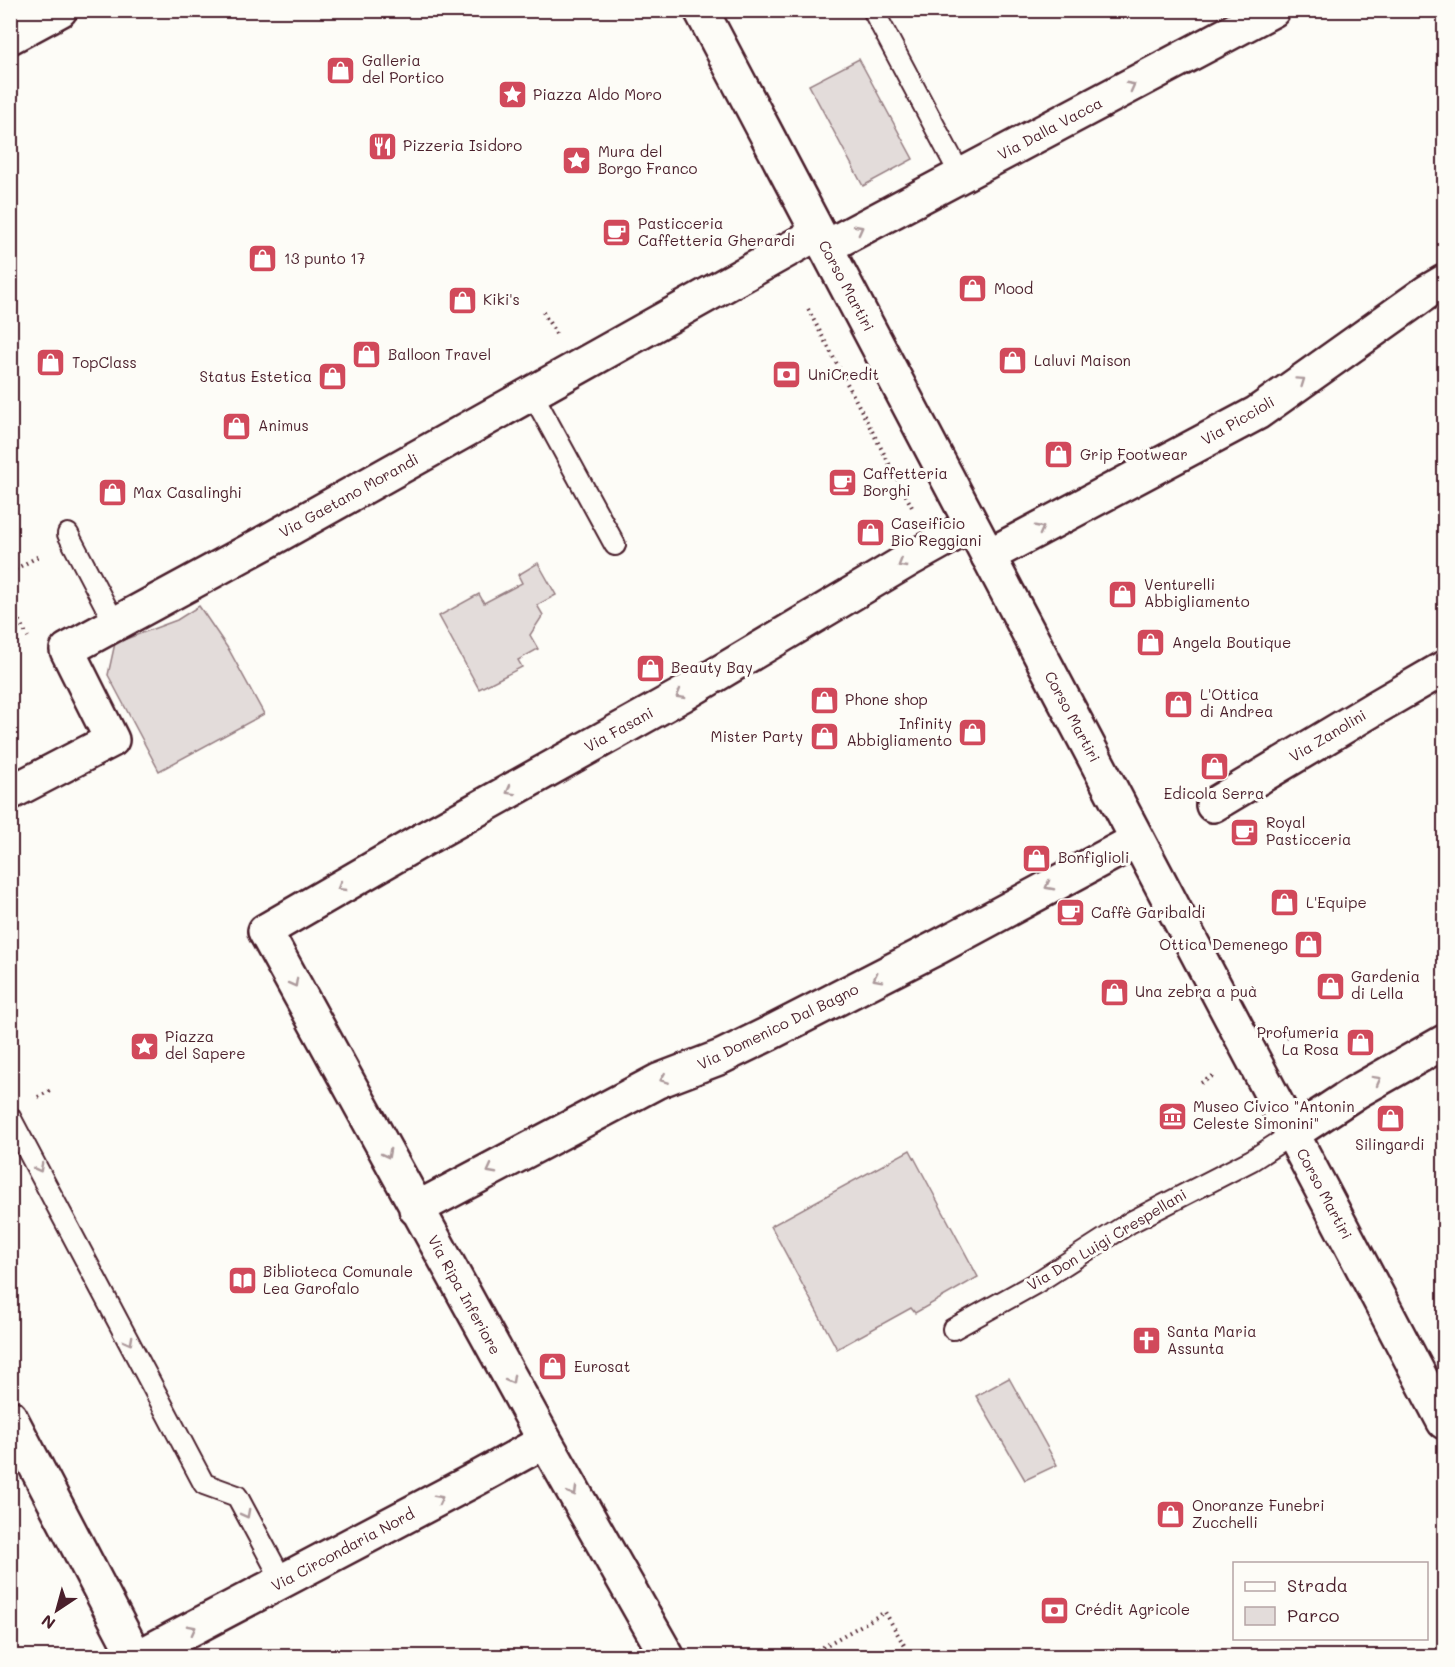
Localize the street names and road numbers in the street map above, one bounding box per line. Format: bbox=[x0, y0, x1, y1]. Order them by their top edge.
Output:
street label: Via Dalla Vacca bbox=[994, 92, 1105, 164]
street label: Corso Martiri bbox=[815, 237, 879, 334]
street label: Via Piccioli bbox=[1197, 391, 1278, 449]
street label: Via Gaetano Morandi bbox=[275, 449, 422, 542]
street label: Corso Martiri bbox=[1041, 668, 1105, 765]
street label: Via Fasani bbox=[581, 702, 656, 756]
street label: Via Zanolini bbox=[1285, 704, 1370, 766]
street label: Via Domenico Dal Bagno bbox=[694, 978, 862, 1074]
street label: Corso Martiri bbox=[1293, 1145, 1357, 1242]
street label: Via Don Luigi Crespellani bbox=[1023, 1184, 1190, 1295]
street label: Via Ripa Inferiore bbox=[424, 1231, 506, 1358]
street label: Via Circondaria Nord bbox=[267, 1503, 418, 1595]

